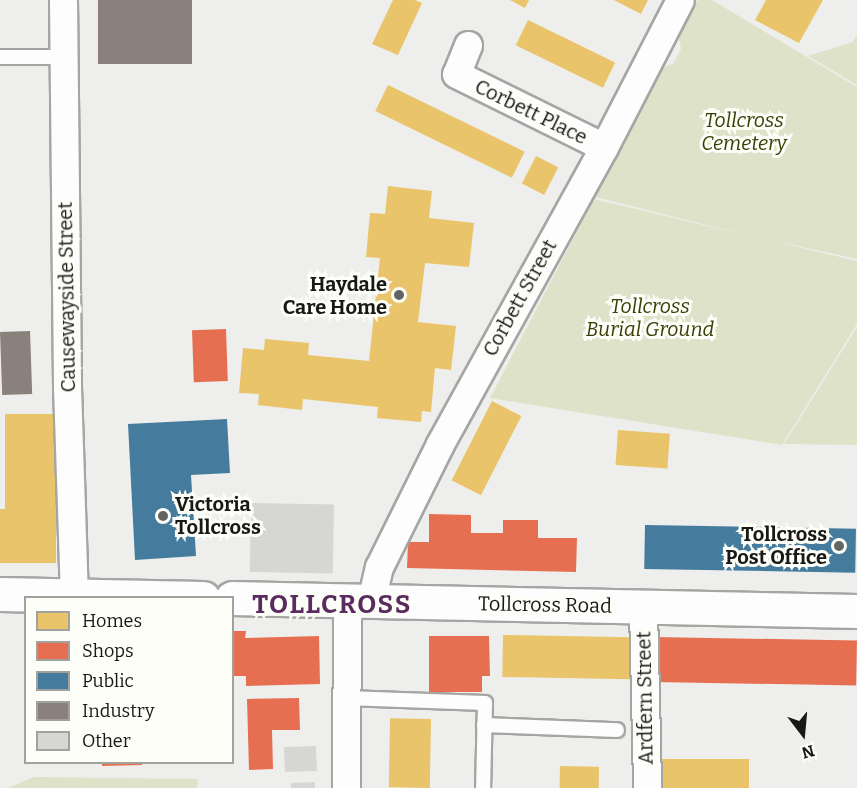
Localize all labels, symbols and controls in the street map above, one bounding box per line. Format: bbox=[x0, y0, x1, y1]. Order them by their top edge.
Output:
street label: Corbett Place bbox=[471, 74, 591, 150]
park label: Tollcross Cemetery bbox=[701, 109, 787, 156]
street label: Causewayside Street bbox=[53, 201, 81, 393]
street label: Corbett Street bbox=[478, 235, 562, 361]
place label: Haydale Care Home bbox=[283, 272, 387, 319]
marker: Haydale Care Home bbox=[392, 288, 406, 302]
park label: Tollcross Burial Ground bbox=[586, 295, 714, 342]
place label: Victoria Tollcross bbox=[175, 492, 261, 539]
marker: Victoria Tollcross bbox=[156, 509, 170, 523]
place label: Tollcross Post Office bbox=[725, 522, 827, 569]
marker: Tollcross Post Office bbox=[832, 539, 846, 553]
district label: TOLLCROSS bbox=[252, 589, 412, 621]
street label: Tollcross Road bbox=[478, 592, 612, 618]
legend bbox=[24, 596, 234, 764]
text: Homes bbox=[82, 610, 142, 632]
street label: Ardfern Street bbox=[632, 631, 658, 765]
text: Shops bbox=[82, 640, 134, 662]
text: Public bbox=[82, 670, 134, 692]
text: Industry bbox=[82, 700, 154, 722]
north arrow bbox=[773, 704, 833, 764]
text: Other bbox=[82, 730, 131, 752]
text: N bbox=[800, 741, 817, 763]

